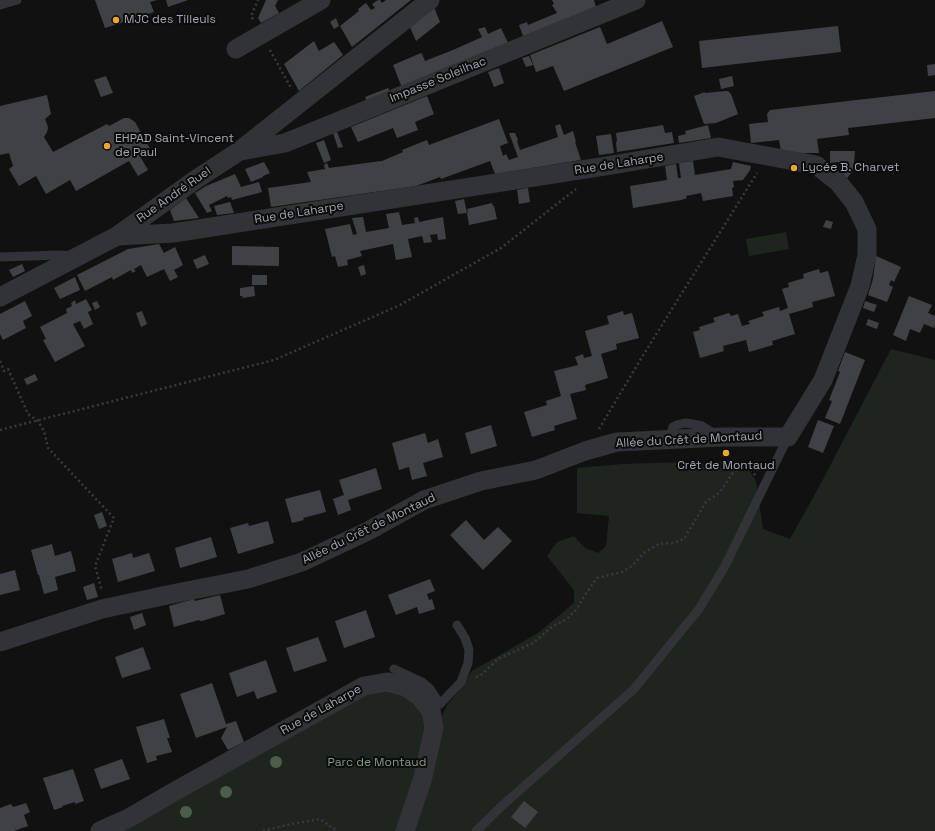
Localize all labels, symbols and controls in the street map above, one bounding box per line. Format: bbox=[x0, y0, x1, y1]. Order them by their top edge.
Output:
place label: MJC des Tilleuls bbox=[124, 13, 216, 27]
marker: MJC des Tilleuls bbox=[111, 15, 121, 25]
street label: Impasse Soleilhac bbox=[388, 54, 488, 106]
place label: EHPAD Saint-Vincent de Paul bbox=[115, 132, 234, 160]
marker: EHPAD Saint-Vincent de Paul bbox=[102, 141, 112, 151]
street label: Rue de Laharpe bbox=[573, 150, 665, 178]
place label: Lycée B. Charvet bbox=[802, 161, 899, 175]
marker: Lycée B. Charvet bbox=[789, 163, 799, 173]
street label: Rue André Ruel bbox=[134, 164, 214, 226]
street label: Rue de Laharpe bbox=[253, 199, 345, 227]
street label: Allée du Crêt de Montaud bbox=[615, 429, 763, 451]
marker: Crêt de Montaud bbox=[721, 448, 731, 458]
place label: Crêt de Montaud bbox=[677, 459, 775, 473]
street label: Allée du Crêt de Montaud bbox=[300, 490, 438, 568]
street label: Rue de Laharpe bbox=[278, 682, 364, 738]
park label: Parc de Montaud bbox=[328, 756, 426, 770]

